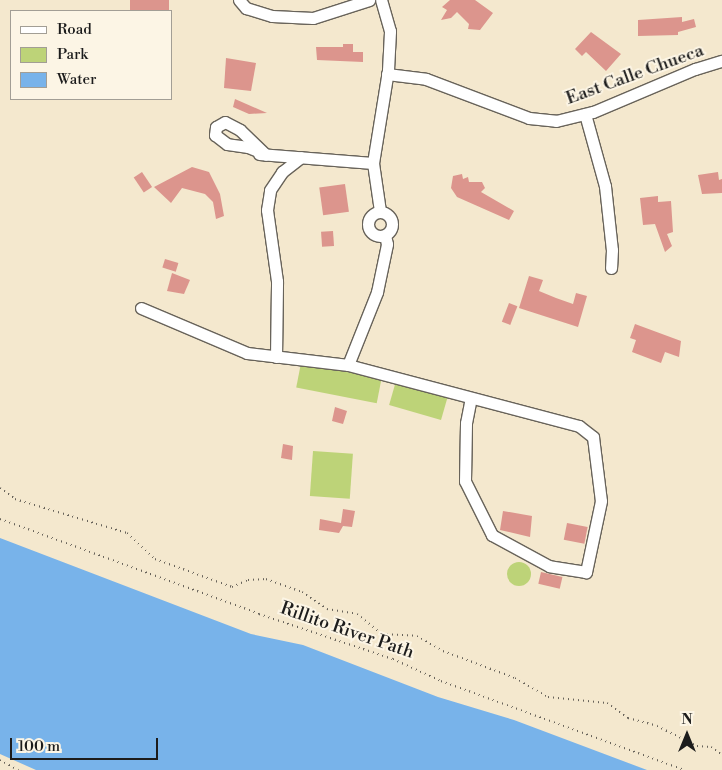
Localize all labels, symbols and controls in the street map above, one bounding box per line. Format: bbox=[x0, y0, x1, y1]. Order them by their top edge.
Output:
legend bbox=[10, 10, 172, 100]
text: Road bbox=[57, 20, 92, 39]
street label: East Calle Chueca bbox=[563, 40, 707, 110]
text: Park bbox=[57, 45, 88, 64]
text: Water bbox=[57, 70, 96, 89]
street label: Rillito River Path bbox=[277, 598, 417, 664]
north arrow bbox=[662, 710, 712, 760]
text: N bbox=[681, 711, 693, 729]
scale bar bbox=[12, 728, 160, 760]
text: 100 m bbox=[18, 737, 60, 756]

